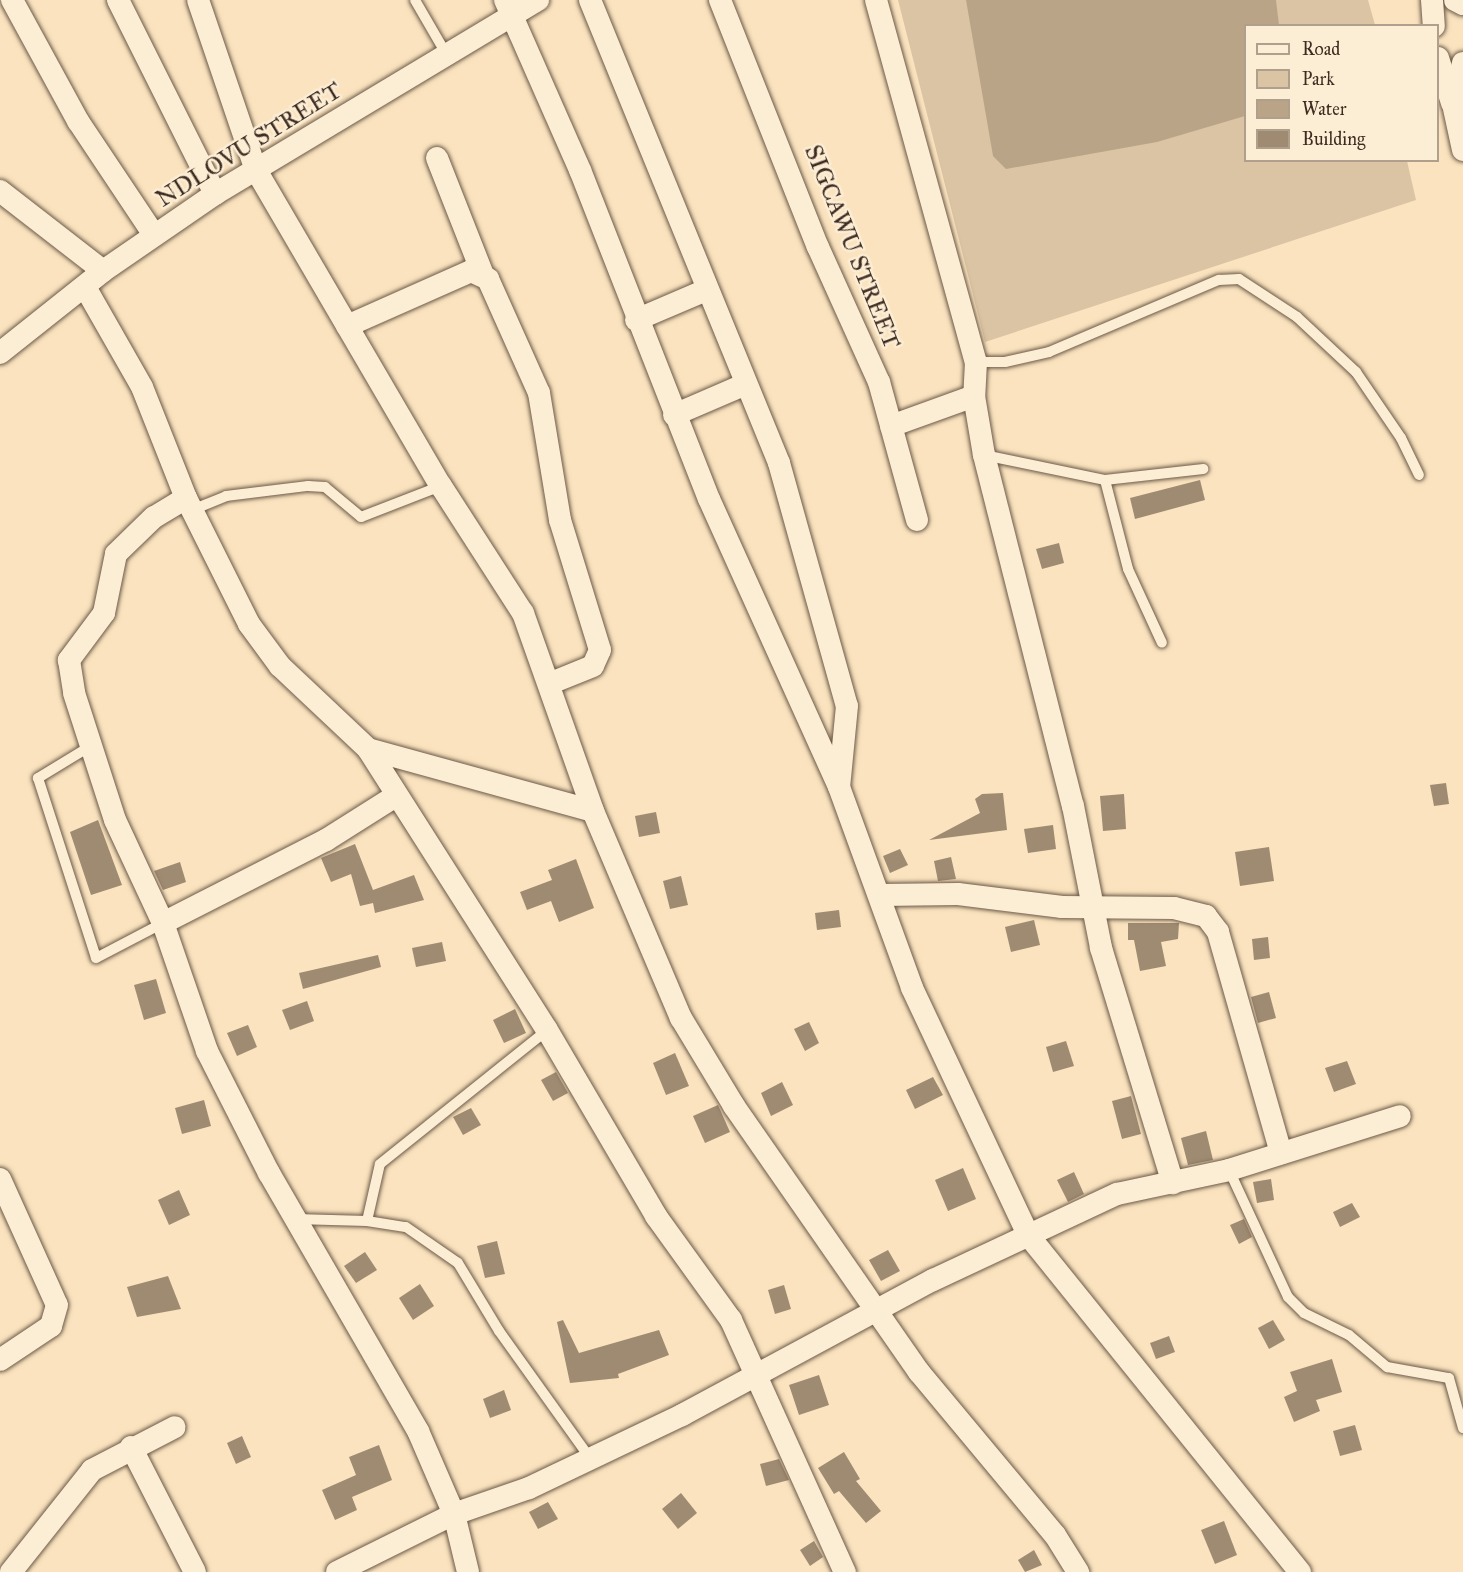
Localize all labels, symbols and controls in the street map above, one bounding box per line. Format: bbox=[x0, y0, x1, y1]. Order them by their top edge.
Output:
legend bbox=[1244, 24, 1439, 162]
text: Road bbox=[1302, 38, 1340, 60]
text: Park bbox=[1302, 68, 1335, 90]
street label: NDLOVU STREET bbox=[151, 76, 347, 214]
text: Water bbox=[1302, 98, 1346, 120]
text: Building bbox=[1302, 128, 1365, 150]
street label: SIGCAWU STREET bbox=[798, 141, 906, 353]

